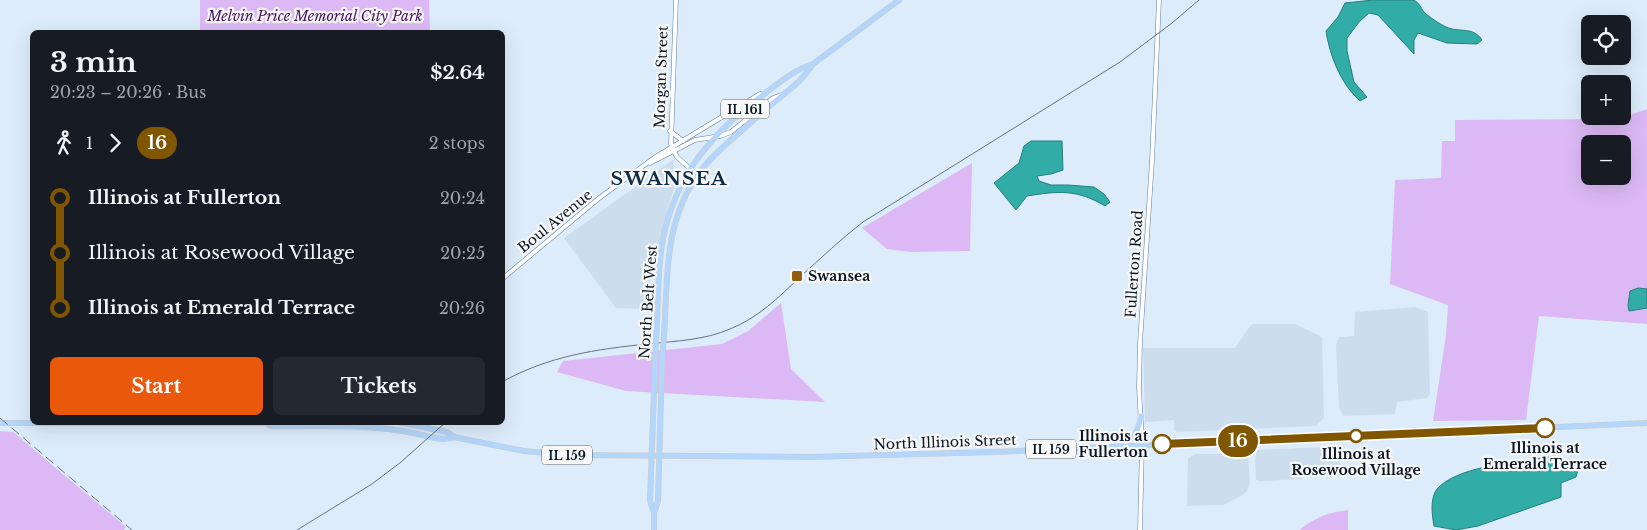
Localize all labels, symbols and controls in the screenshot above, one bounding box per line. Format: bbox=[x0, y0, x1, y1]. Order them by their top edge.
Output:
park label: Melvin Price Memorial City Park bbox=[207, 7, 422, 25]
map controls bbox=[1581, 15, 1631, 185]
button: locate bbox=[1581, 15, 1631, 65]
street label: Morgan Street bbox=[650, 25, 672, 129]
text: 3 min bbox=[50, 45, 137, 80]
text: $2.64 bbox=[430, 61, 485, 84]
button: + bbox=[1581, 75, 1631, 125]
text: 20:23 – 20:26 · Bus bbox=[50, 82, 206, 102]
road number: IL 161 bbox=[721, 100, 769, 118]
icon: walk bbox=[50, 129, 78, 157]
icon: forward bbox=[101, 129, 129, 157]
text: 16 bbox=[147, 132, 167, 154]
text: 1 bbox=[86, 133, 93, 153]
text: 2 stops bbox=[429, 133, 485, 153]
button: − bbox=[1581, 135, 1631, 185]
district label: SWANSEA bbox=[611, 167, 727, 190]
street label: Boul Avenue bbox=[514, 185, 596, 257]
text: Illinois at Fullerton bbox=[88, 186, 281, 209]
text: 20:24 bbox=[440, 188, 485, 208]
street label: Fullerton Road bbox=[1121, 209, 1147, 318]
text: Illinois at Rosewood Village bbox=[88, 241, 355, 264]
text: 20:25 bbox=[440, 243, 485, 263]
street label: North Belt West bbox=[635, 244, 661, 360]
place label: Swansea bbox=[808, 267, 870, 285]
marker: Swansea bbox=[790, 269, 804, 283]
text: Illinois at Emerald Terrace bbox=[88, 296, 355, 319]
text: 20:26 bbox=[439, 298, 485, 318]
button: Start bbox=[50, 357, 263, 415]
button: Tickets bbox=[273, 357, 485, 415]
marker: Illinois at Emerald Terrace bbox=[1535, 418, 1555, 438]
line badge: 16 bbox=[1216, 425, 1260, 457]
place label: Illinois at Fullerton bbox=[1079, 427, 1149, 461]
marker: Illinois at Rosewood Village bbox=[1349, 429, 1363, 443]
street label: North Illinois Street bbox=[873, 430, 1017, 453]
text: 16 bbox=[1228, 430, 1248, 452]
marker: Illinois at Fullerton bbox=[1152, 434, 1172, 454]
road number: IL 159 bbox=[1026, 439, 1076, 458]
place label: Illinois at Emerald Terrace bbox=[1483, 439, 1607, 473]
place label: Illinois at Rosewood Village bbox=[1291, 445, 1421, 479]
road number: IL 159 bbox=[542, 446, 592, 464]

